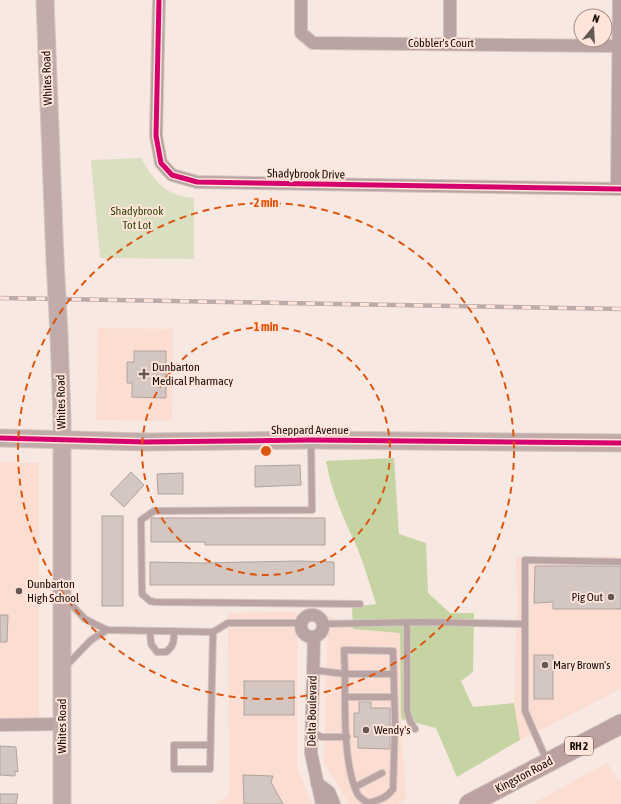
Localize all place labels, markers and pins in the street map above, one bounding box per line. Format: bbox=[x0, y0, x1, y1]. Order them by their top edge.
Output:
place label: Dunbarton Medical Pharmacy bbox=[152, 360, 233, 388]
marker: Dunbarton Medical Pharmacy bbox=[139, 369, 149, 379]
centre of rings bbox=[259, 444, 273, 458]
place label: Dunbarton High School bbox=[27, 577, 80, 605]
marker: Dunbarton High School bbox=[14, 586, 24, 596]
place label: Pig Out bbox=[572, 590, 604, 604]
marker: Pig Out bbox=[606, 592, 616, 602]
place label: Mary Brown's bbox=[553, 658, 610, 672]
marker: Mary Brown's bbox=[540, 660, 550, 670]
place label: Wendy's bbox=[374, 723, 410, 737]
marker: Wendy's bbox=[361, 725, 371, 735]

